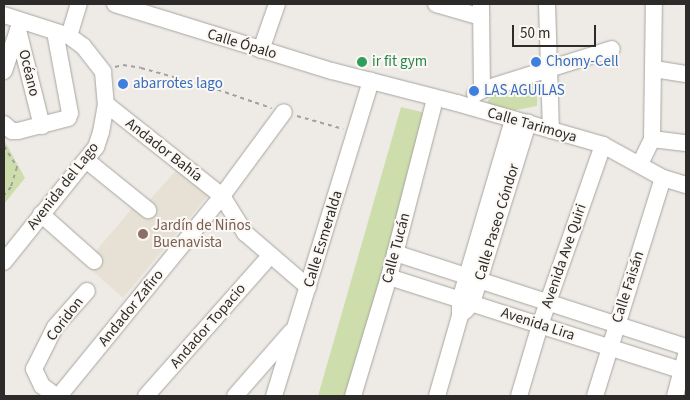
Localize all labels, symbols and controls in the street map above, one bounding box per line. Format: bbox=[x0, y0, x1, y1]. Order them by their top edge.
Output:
scale bar bbox=[515, 15, 599, 47]
text: 50 m bbox=[520, 23, 550, 44]
street label: Calle Ópalo bbox=[205, 25, 279, 63]
street label: Océano bbox=[15, 48, 43, 98]
place label: ir fit gym bbox=[372, 53, 427, 71]
place label: Chomy-Cell bbox=[546, 53, 619, 71]
marker: ir fit gym bbox=[356, 56, 368, 68]
marker: Chomy-Cell bbox=[530, 56, 542, 68]
place label: abarrotes lago bbox=[133, 75, 223, 93]
marker: abarrotes lago bbox=[117, 78, 129, 90]
place label: LAS AGUILAS bbox=[484, 82, 565, 100]
marker: LAS AGUILAS bbox=[468, 85, 480, 97]
street label: Calle Tarimoya bbox=[485, 104, 579, 146]
street label: Andador Bahía bbox=[122, 114, 206, 186]
street label: Avenida del Lago bbox=[23, 139, 103, 233]
street label: Calle Paseo Cóndor bbox=[471, 161, 523, 283]
street label: Calle Esmeralda bbox=[300, 188, 346, 290]
street label: Avenida Ave Quiri bbox=[538, 201, 590, 311]
street label: Calle Tucán bbox=[378, 211, 414, 285]
place label: Jardín de Niños Buenavista bbox=[153, 216, 251, 251]
marker: Jardín de Niños Buenavista bbox=[137, 228, 149, 240]
street label: Calle Faisán bbox=[608, 249, 648, 325]
street label: Andador Zafiro bbox=[95, 266, 167, 350]
street label: Andador Topacio bbox=[166, 280, 250, 372]
street label: Coridon bbox=[43, 294, 87, 344]
street label: Avenida Lira bbox=[499, 304, 577, 344]

